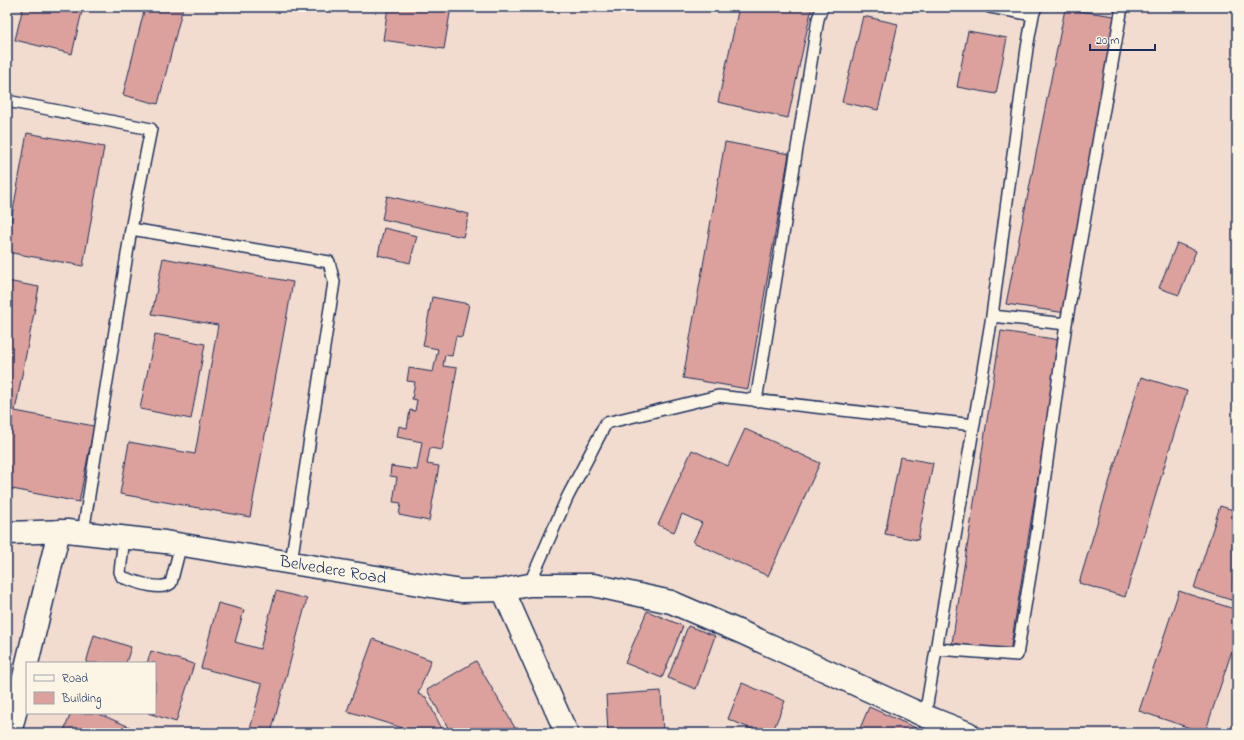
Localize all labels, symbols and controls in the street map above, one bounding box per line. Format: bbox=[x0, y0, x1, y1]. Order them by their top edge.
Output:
scale bar bbox=[1090, 26, 1155, 52]
text: 20 m bbox=[1096, 32, 1119, 50]
street label: Belvedere Road bbox=[277, 549, 389, 591]
legend bbox=[26, 662, 156, 714]
text: Road bbox=[62, 670, 88, 688]
text: Building bbox=[61, 690, 101, 709]

